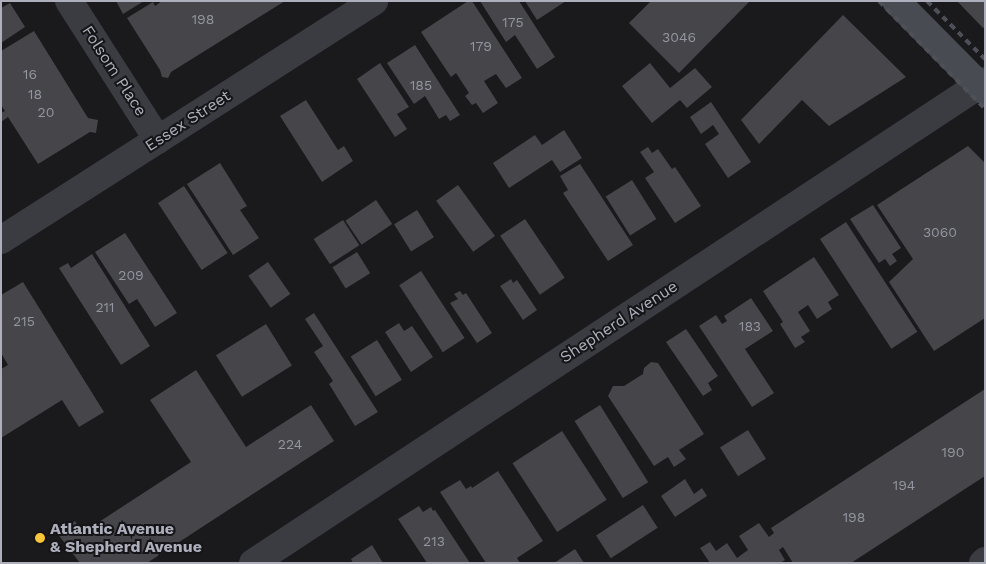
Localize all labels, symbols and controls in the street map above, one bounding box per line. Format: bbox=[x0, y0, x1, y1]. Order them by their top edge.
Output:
house number: 198 bbox=[192, 11, 214, 27]
house number: 175 bbox=[502, 14, 524, 30]
street label: Folsom Place bbox=[78, 22, 150, 120]
house number: 3046 bbox=[662, 29, 696, 45]
house number: 179 bbox=[470, 38, 492, 54]
house number: 16 bbox=[23, 66, 37, 82]
house number: 185 bbox=[410, 77, 432, 93]
house number: 18 bbox=[28, 86, 42, 102]
street label: Essex Street bbox=[142, 86, 234, 156]
house number: 20 bbox=[38, 104, 54, 120]
house number: 3060 bbox=[923, 224, 957, 240]
house number: 209 bbox=[118, 267, 144, 283]
street label: Shepherd Avenue bbox=[556, 277, 682, 367]
house number: 211 bbox=[95, 299, 115, 315]
house number: 215 bbox=[13, 313, 35, 329]
house number: 183 bbox=[739, 318, 761, 334]
house number: 224 bbox=[278, 436, 302, 452]
house number: 190 bbox=[942, 444, 964, 460]
house number: 194 bbox=[893, 477, 915, 493]
house number: 198 bbox=[843, 509, 865, 525]
place label: Atlantic Avenue & Shepherd Avenue bbox=[50, 519, 202, 557]
marker: Atlantic Avenue & Shepherd Avenue bbox=[34, 532, 46, 544]
house number: 213 bbox=[423, 533, 445, 549]

